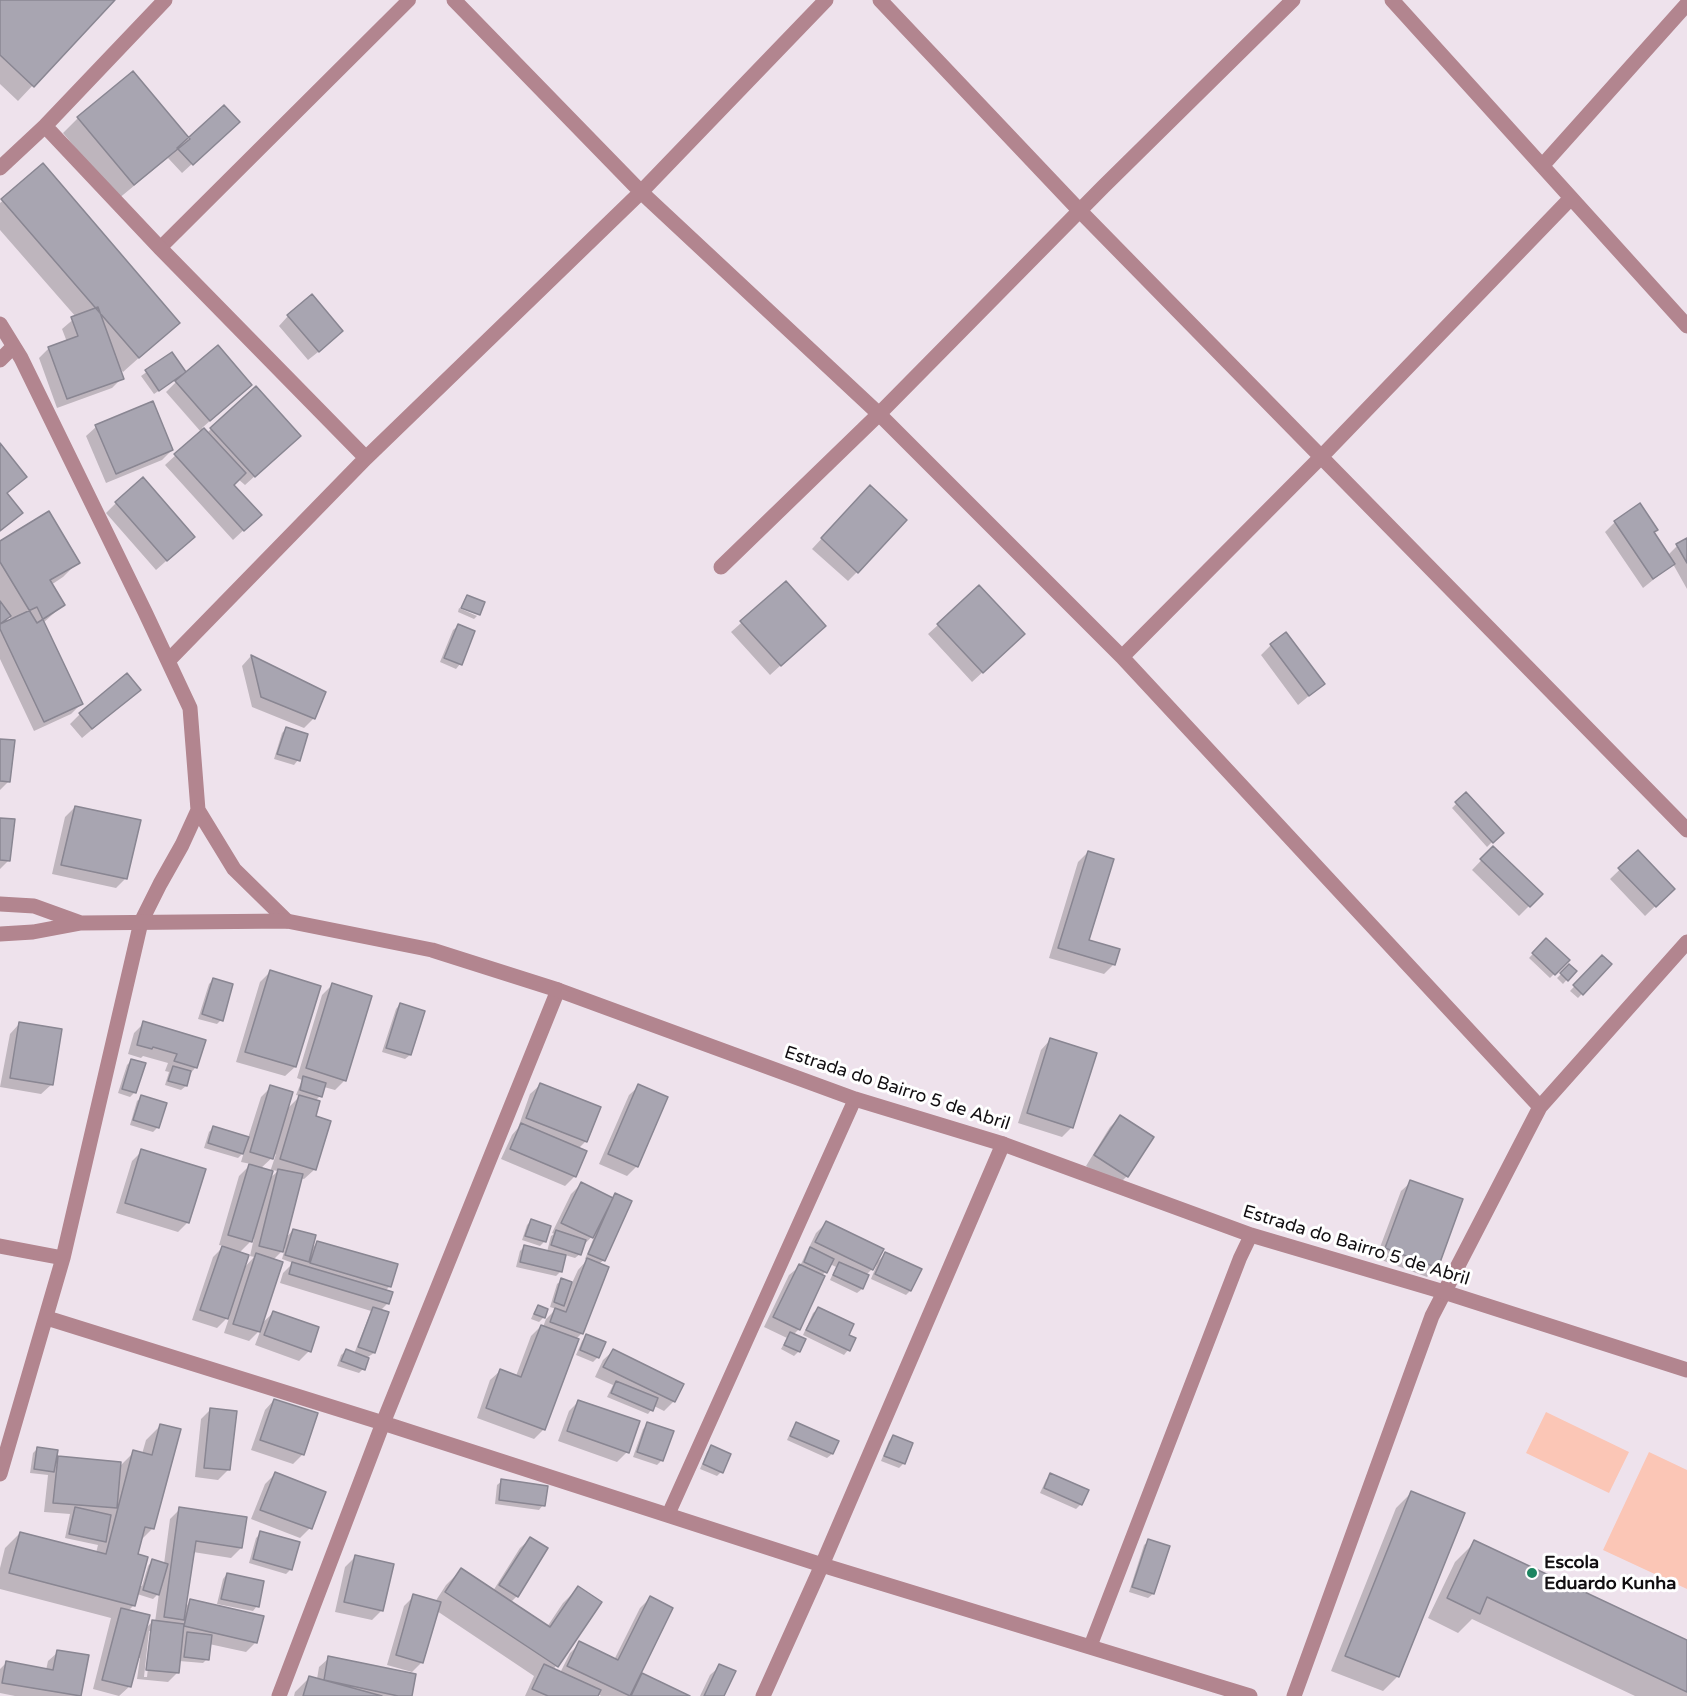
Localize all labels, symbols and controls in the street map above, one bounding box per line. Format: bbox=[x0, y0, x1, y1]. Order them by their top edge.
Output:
street label: Estrada do Bairro 5 de Abril bbox=[781, 1042, 1013, 1136]
street label: Estrada do Bairro 5 de Abril bbox=[1240, 1201, 1472, 1291]
place label: Escola Eduardo Kunha bbox=[1544, 1552, 1676, 1594]
marker: Escola Eduardo Kunha bbox=[1525, 1566, 1539, 1580]

